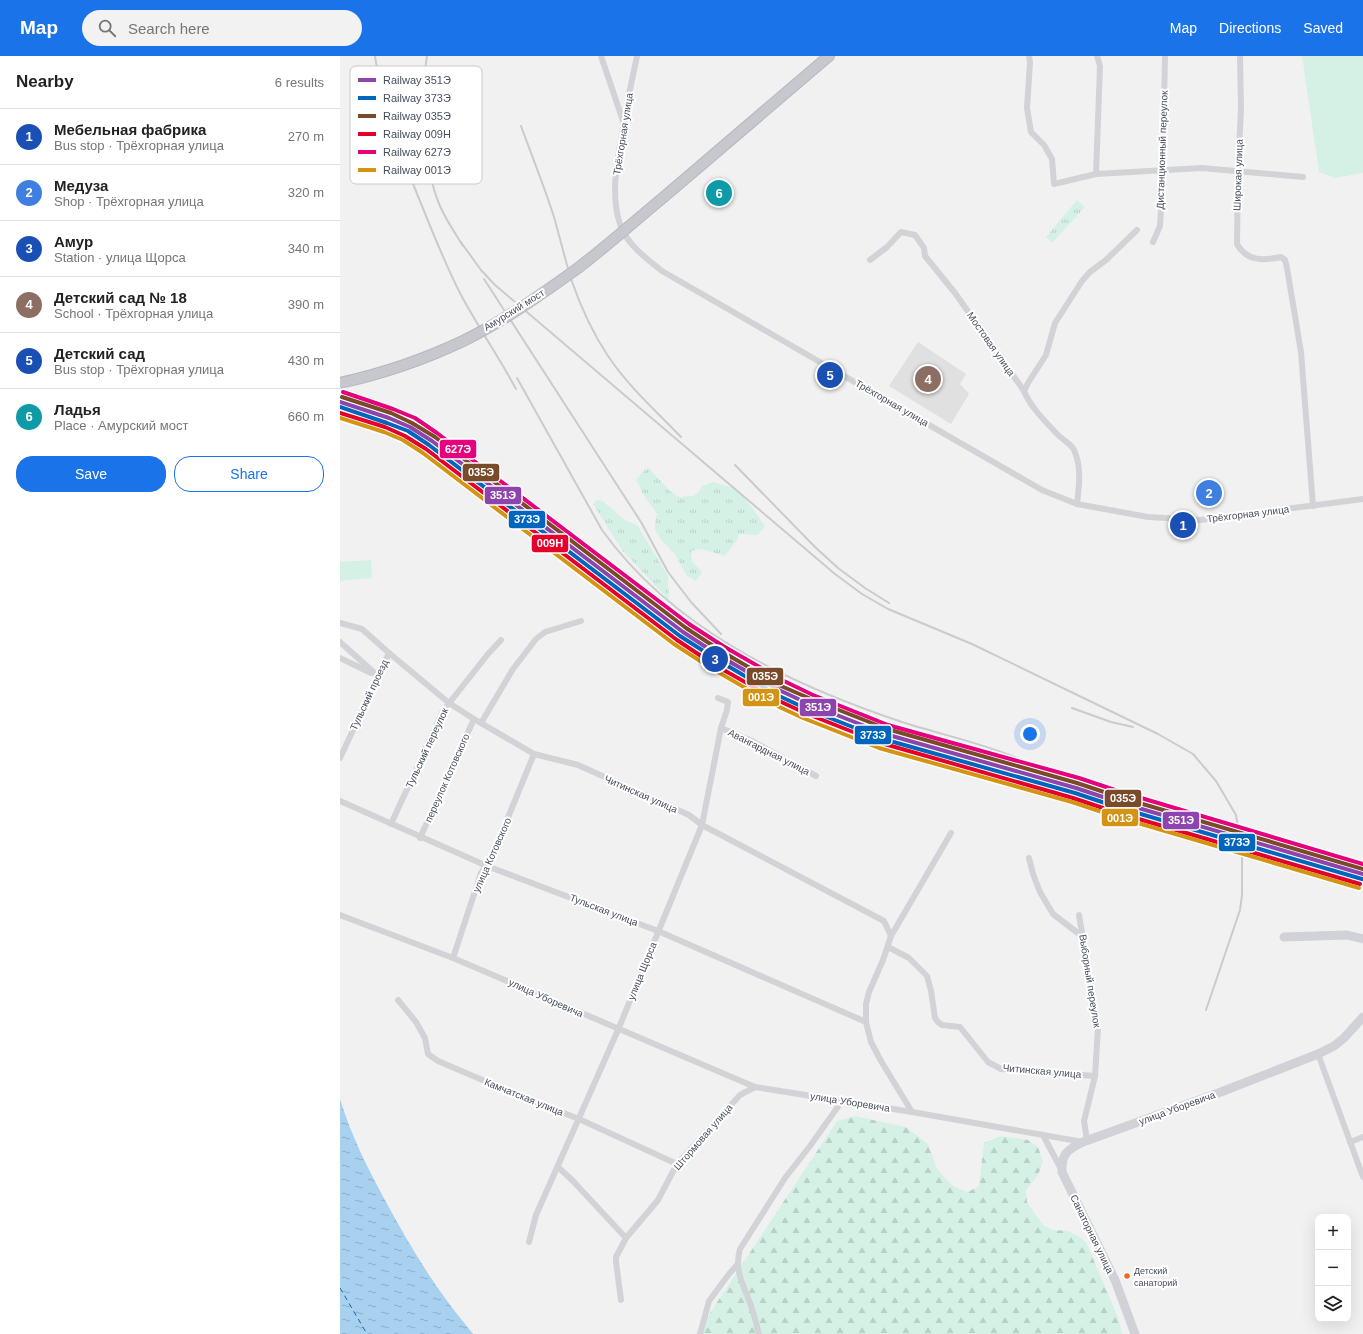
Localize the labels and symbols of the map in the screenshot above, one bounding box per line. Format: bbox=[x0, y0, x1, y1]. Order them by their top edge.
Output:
legend bbox=[350, 66, 482, 184]
text: Railway 351Э bbox=[383, 74, 451, 86]
street label: Дистанционный переулок bbox=[1154, 90, 1170, 210]
text: Railway 373Э bbox=[383, 92, 451, 104]
street label: Трёхгорная улица bbox=[611, 92, 635, 176]
text: Railway 035Э bbox=[383, 110, 451, 122]
text: Railway 009Н bbox=[383, 128, 451, 140]
street label: Широкая улица bbox=[1231, 139, 1245, 211]
text: Railway 627Э bbox=[383, 146, 451, 158]
text: Railway 001Э bbox=[383, 164, 451, 176]
pin: 6 bbox=[706, 178, 732, 208]
street label: Амурский мост bbox=[482, 287, 547, 333]
street label: Мостовая улица bbox=[965, 310, 1017, 378]
pin: 5 bbox=[817, 360, 843, 390]
pin: 4 bbox=[915, 364, 941, 394]
street label: Трёхгорная улица bbox=[853, 377, 931, 429]
line badge: 627Э bbox=[439, 439, 477, 459]
text: 627Э bbox=[445, 443, 471, 455]
line badge: 035Э bbox=[462, 463, 500, 482]
text: 035Э bbox=[468, 466, 494, 478]
pin: 2 bbox=[1196, 478, 1222, 508]
line badge: 351Э bbox=[484, 486, 522, 505]
text: 351Э bbox=[490, 489, 516, 501]
street label: Трёхгорная улица bbox=[1206, 503, 1290, 525]
line badge: 373Э bbox=[508, 510, 546, 529]
pin: 1 bbox=[1170, 510, 1196, 540]
text: 373Э bbox=[514, 513, 540, 525]
line badge: 009Н bbox=[531, 534, 569, 553]
text: 009Н bbox=[537, 537, 563, 549]
pin: 3 bbox=[702, 644, 728, 674]
street label: Тульский проезд bbox=[348, 658, 390, 732]
line badge: 035Э bbox=[746, 667, 784, 686]
text: 035Э bbox=[752, 670, 778, 682]
line badge: 001Э bbox=[742, 688, 780, 707]
text: 001Э bbox=[748, 691, 774, 703]
line badge: 351Э bbox=[799, 698, 837, 717]
text: 351Э bbox=[805, 701, 831, 713]
street label: Тульский переулок bbox=[404, 706, 451, 790]
your location bbox=[1020, 724, 1040, 744]
line badge: 373Э bbox=[854, 725, 892, 745]
street label: Авангардная улица bbox=[726, 727, 812, 777]
text: 373Э bbox=[860, 729, 886, 741]
street label: переулок Котовского bbox=[422, 732, 472, 824]
street label: Читинская улица bbox=[603, 773, 680, 815]
line badge: 035Э bbox=[1104, 789, 1142, 808]
text: 035Э bbox=[1110, 792, 1136, 804]
line badge: 001Э bbox=[1101, 808, 1139, 827]
line badge: 351Э bbox=[1162, 811, 1200, 830]
text: 001Э bbox=[1107, 812, 1133, 824]
text: 351Э bbox=[1168, 814, 1194, 826]
street label: улица Котовского bbox=[471, 815, 514, 894]
line badge: 373Э bbox=[1218, 833, 1256, 852]
text: 373Э bbox=[1224, 836, 1250, 848]
street label: Тульская улица bbox=[568, 892, 640, 928]
street label: Выборный переулок bbox=[1077, 934, 1103, 1029]
street label: улица Щорса bbox=[625, 940, 659, 1001]
street label: улица Уборевича bbox=[507, 977, 585, 1020]
street label: Читинская улица bbox=[1002, 1062, 1082, 1080]
street label: Камчатская улица bbox=[483, 1076, 565, 1118]
street label: улица Уборевича bbox=[1137, 1089, 1217, 1127]
street label: улица Уборевича bbox=[809, 1090, 891, 1114]
street label: Штормовая улица bbox=[671, 1102, 735, 1172]
street label: Санаторная улица bbox=[1068, 1193, 1116, 1276]
place label: Детский санаторий bbox=[1134, 1266, 1177, 1288]
marker: Детский санаторий bbox=[1122, 1271, 1132, 1281]

